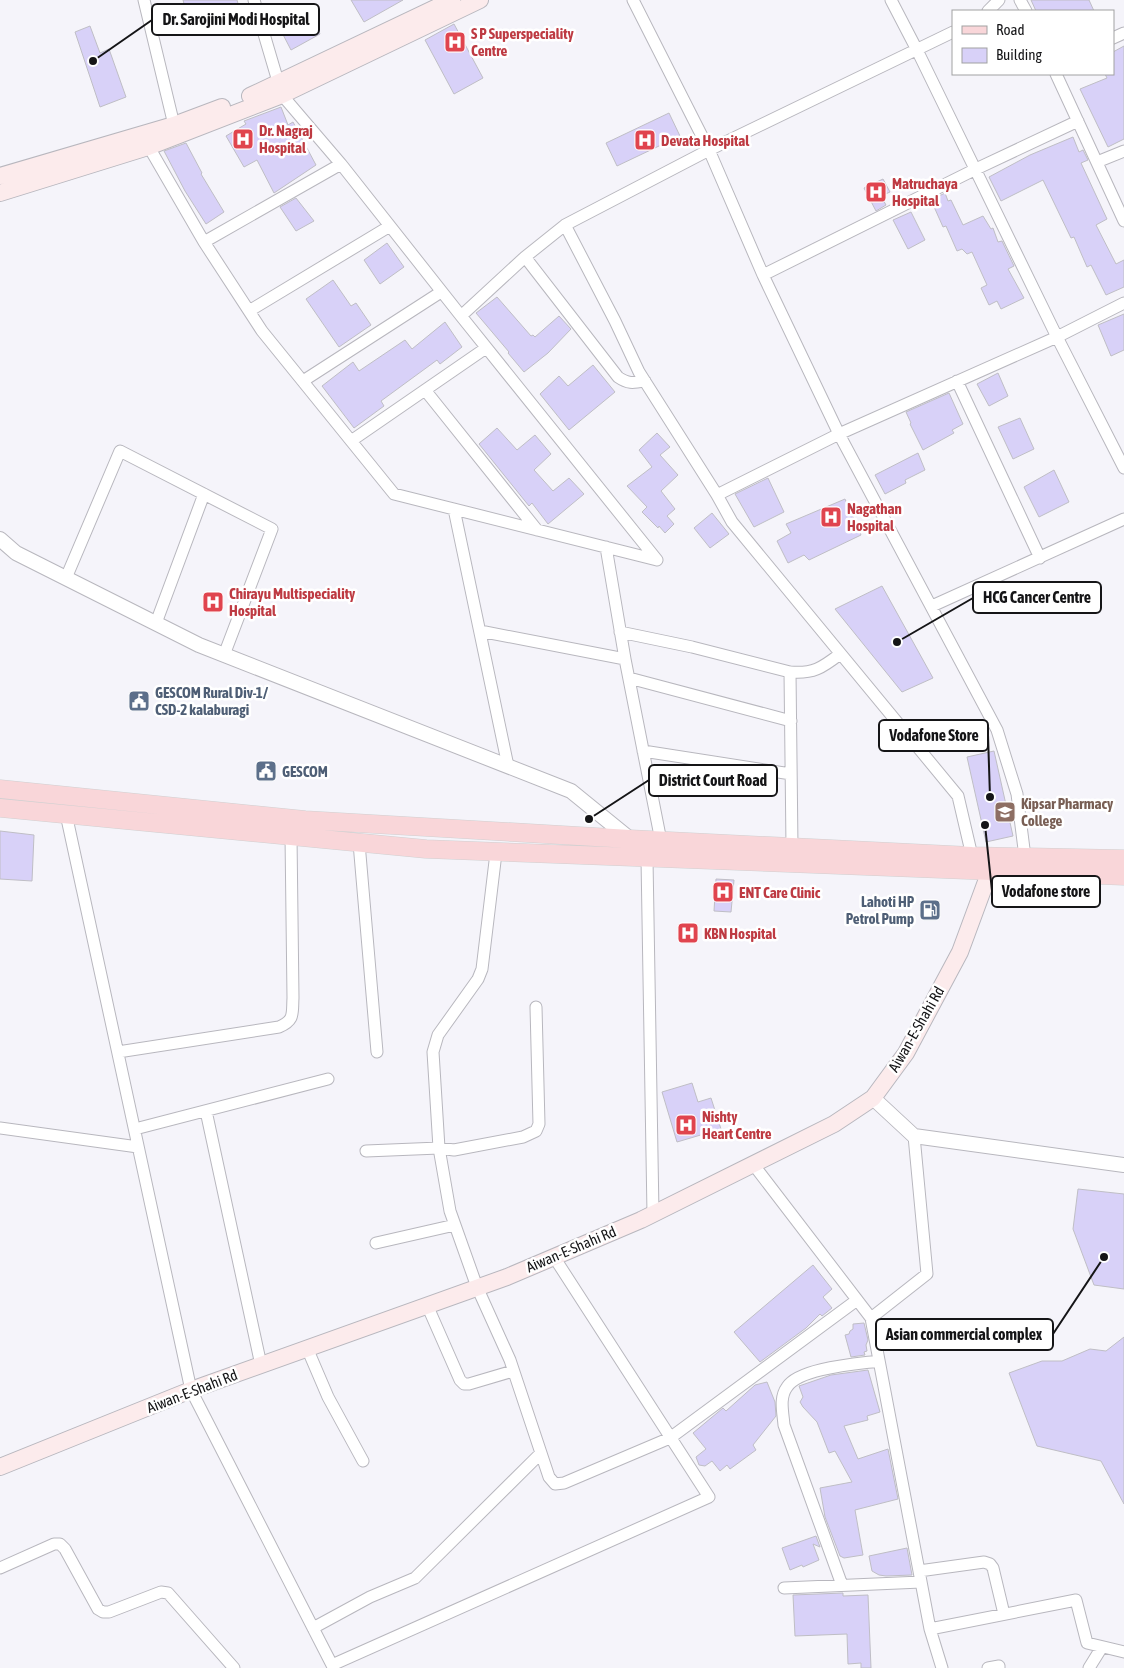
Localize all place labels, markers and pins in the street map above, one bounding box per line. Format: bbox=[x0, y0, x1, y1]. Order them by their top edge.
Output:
callout: Dr. Sarojini Modi Hospital bbox=[152, 4, 319, 35]
place label: S P Superspeciality Centre bbox=[471, 25, 575, 59]
hospital icon: S P Superspeciality Centre bbox=[443, 30, 467, 54]
place label: Dr. Nagraj Hospital bbox=[259, 122, 313, 156]
hospital icon: Dr. Nagraj Hospital bbox=[231, 127, 255, 151]
hospital icon: Devata Hospital bbox=[633, 128, 657, 152]
place label: Devata Hospital bbox=[661, 132, 750, 149]
place label: Matruchaya Hospital bbox=[892, 175, 958, 209]
hospital icon: Matruchaya Hospital bbox=[864, 180, 888, 204]
place label: Nagathan Hospital bbox=[847, 500, 902, 534]
hospital icon: Nagathan Hospital bbox=[819, 505, 843, 529]
callout: HCG Cancer Centre bbox=[973, 582, 1101, 613]
place label: Chirayu Multispeciality Hospital bbox=[229, 585, 356, 619]
hospital icon: Chirayu Multispeciality Hospital bbox=[201, 590, 225, 614]
place label: GESCOM Rural Div-1/ CSD-2 kalaburagi bbox=[155, 684, 269, 718]
public building icon: GESCOM Rural Div-1/ CSD-2 kalaburagi bbox=[127, 689, 151, 713]
callout: Vodafone Store bbox=[879, 720, 988, 751]
public building icon: GESCOM bbox=[254, 759, 278, 783]
place label: GESCOM bbox=[282, 763, 328, 780]
callout: District Court Road bbox=[649, 765, 777, 796]
place label: Kipsar Pharmacy College bbox=[1021, 795, 1114, 829]
school or university icon: Kipsar Pharmacy College bbox=[993, 800, 1017, 824]
callout: Vodafone store bbox=[992, 876, 1100, 907]
hospital icon: ENT Care Clinic bbox=[711, 880, 735, 904]
place label: ENT Care Clinic bbox=[739, 884, 821, 901]
place label: Lahoti HP Petrol Pump bbox=[846, 893, 915, 927]
fuel station icon: Lahoti HP Petrol Pump bbox=[918, 898, 942, 922]
hospital icon: KBN Hospital bbox=[676, 921, 700, 945]
place label: KBN Hospital bbox=[704, 925, 777, 942]
place label: Nishty Heart Centre bbox=[702, 1108, 772, 1142]
hospital icon: Nishty Heart Centre bbox=[674, 1113, 698, 1137]
callout: Asian commercial complex bbox=[876, 1319, 1053, 1350]

